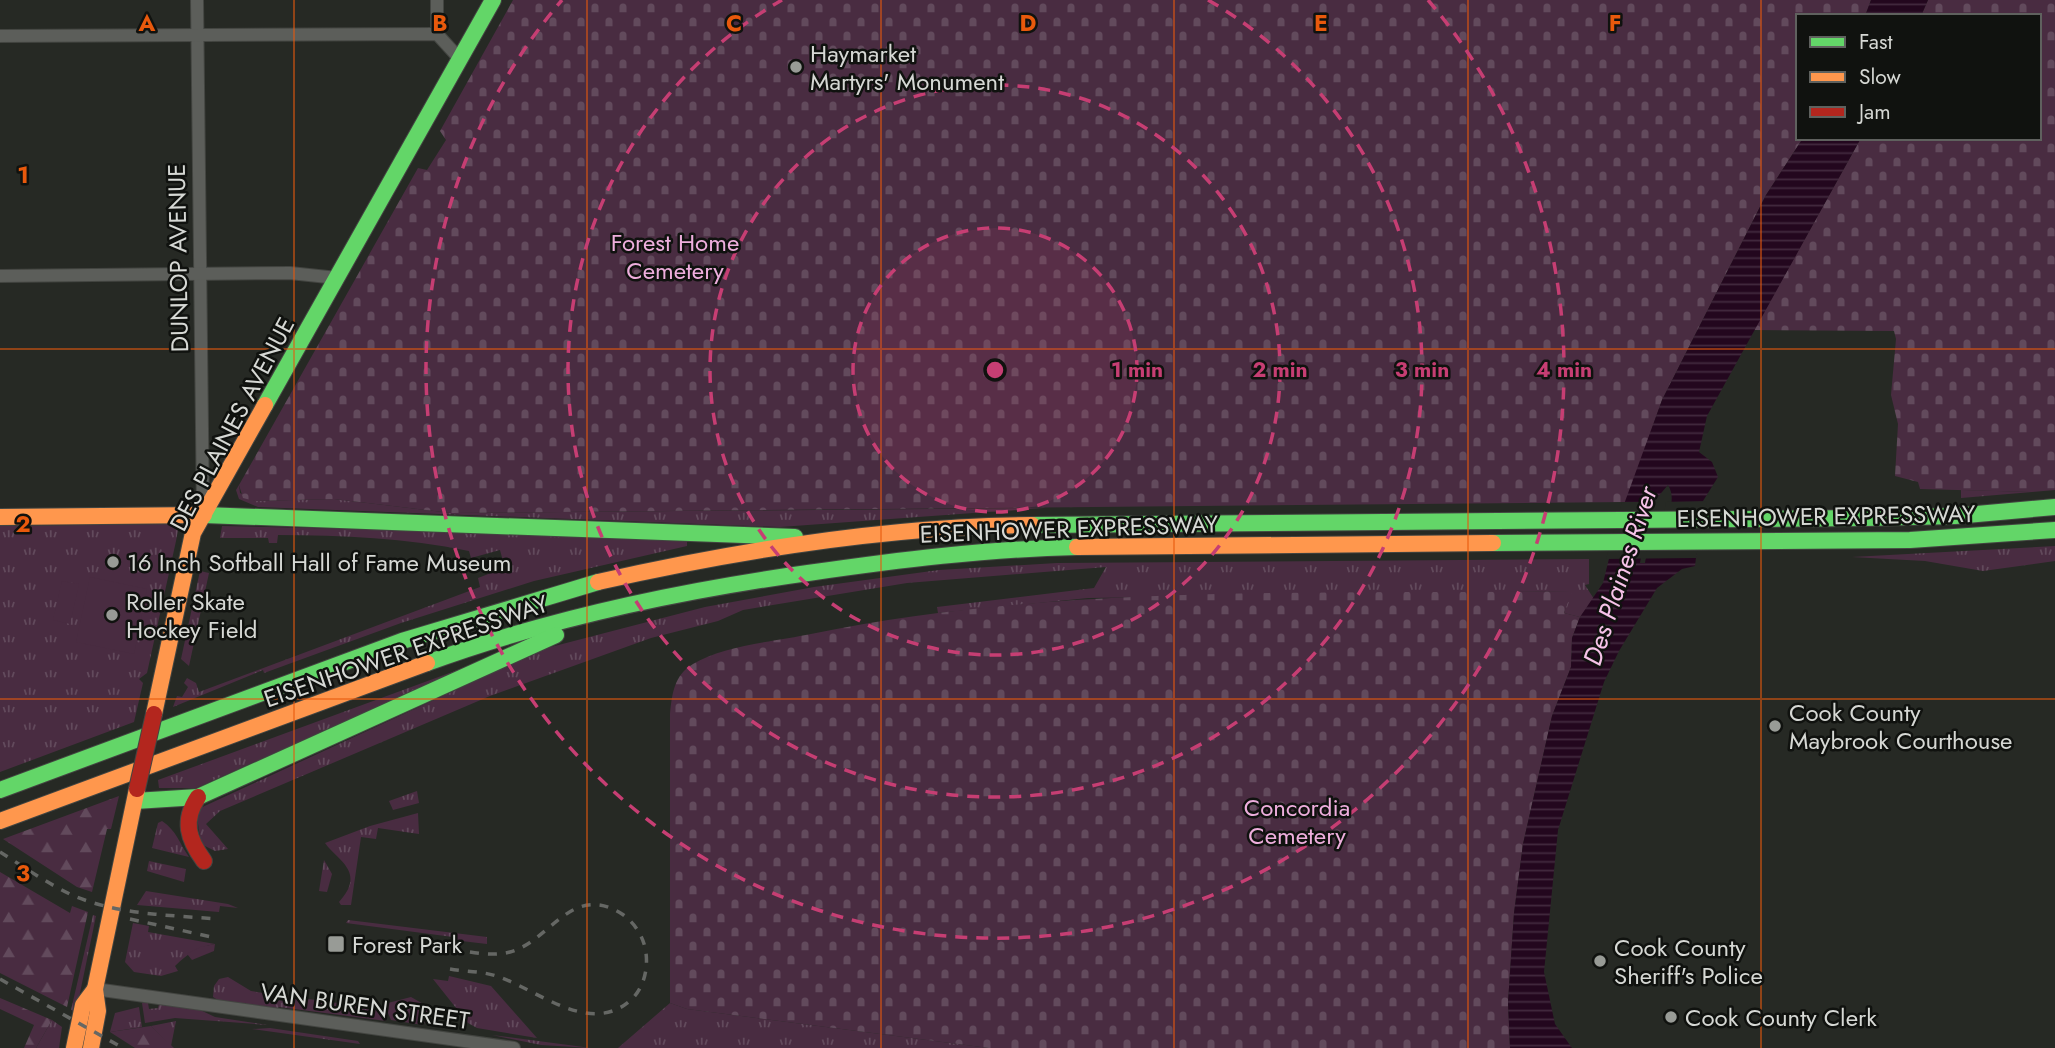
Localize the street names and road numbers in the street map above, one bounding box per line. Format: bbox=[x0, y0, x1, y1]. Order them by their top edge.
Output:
street label: DUNLOP AVENUE bbox=[159, 163, 197, 353]
street label: DES PLAINES AVENUE bbox=[161, 311, 303, 537]
street label: EISENHOWER EXPRESSWAY bbox=[1676, 496, 1976, 536]
street label: EISENHOWER EXPRESSWAY bbox=[919, 506, 1219, 552]
street label: EISENHOWER EXPRESSWAY bbox=[259, 586, 553, 716]
street label: VAN BUREN STREET bbox=[258, 974, 472, 1038]

